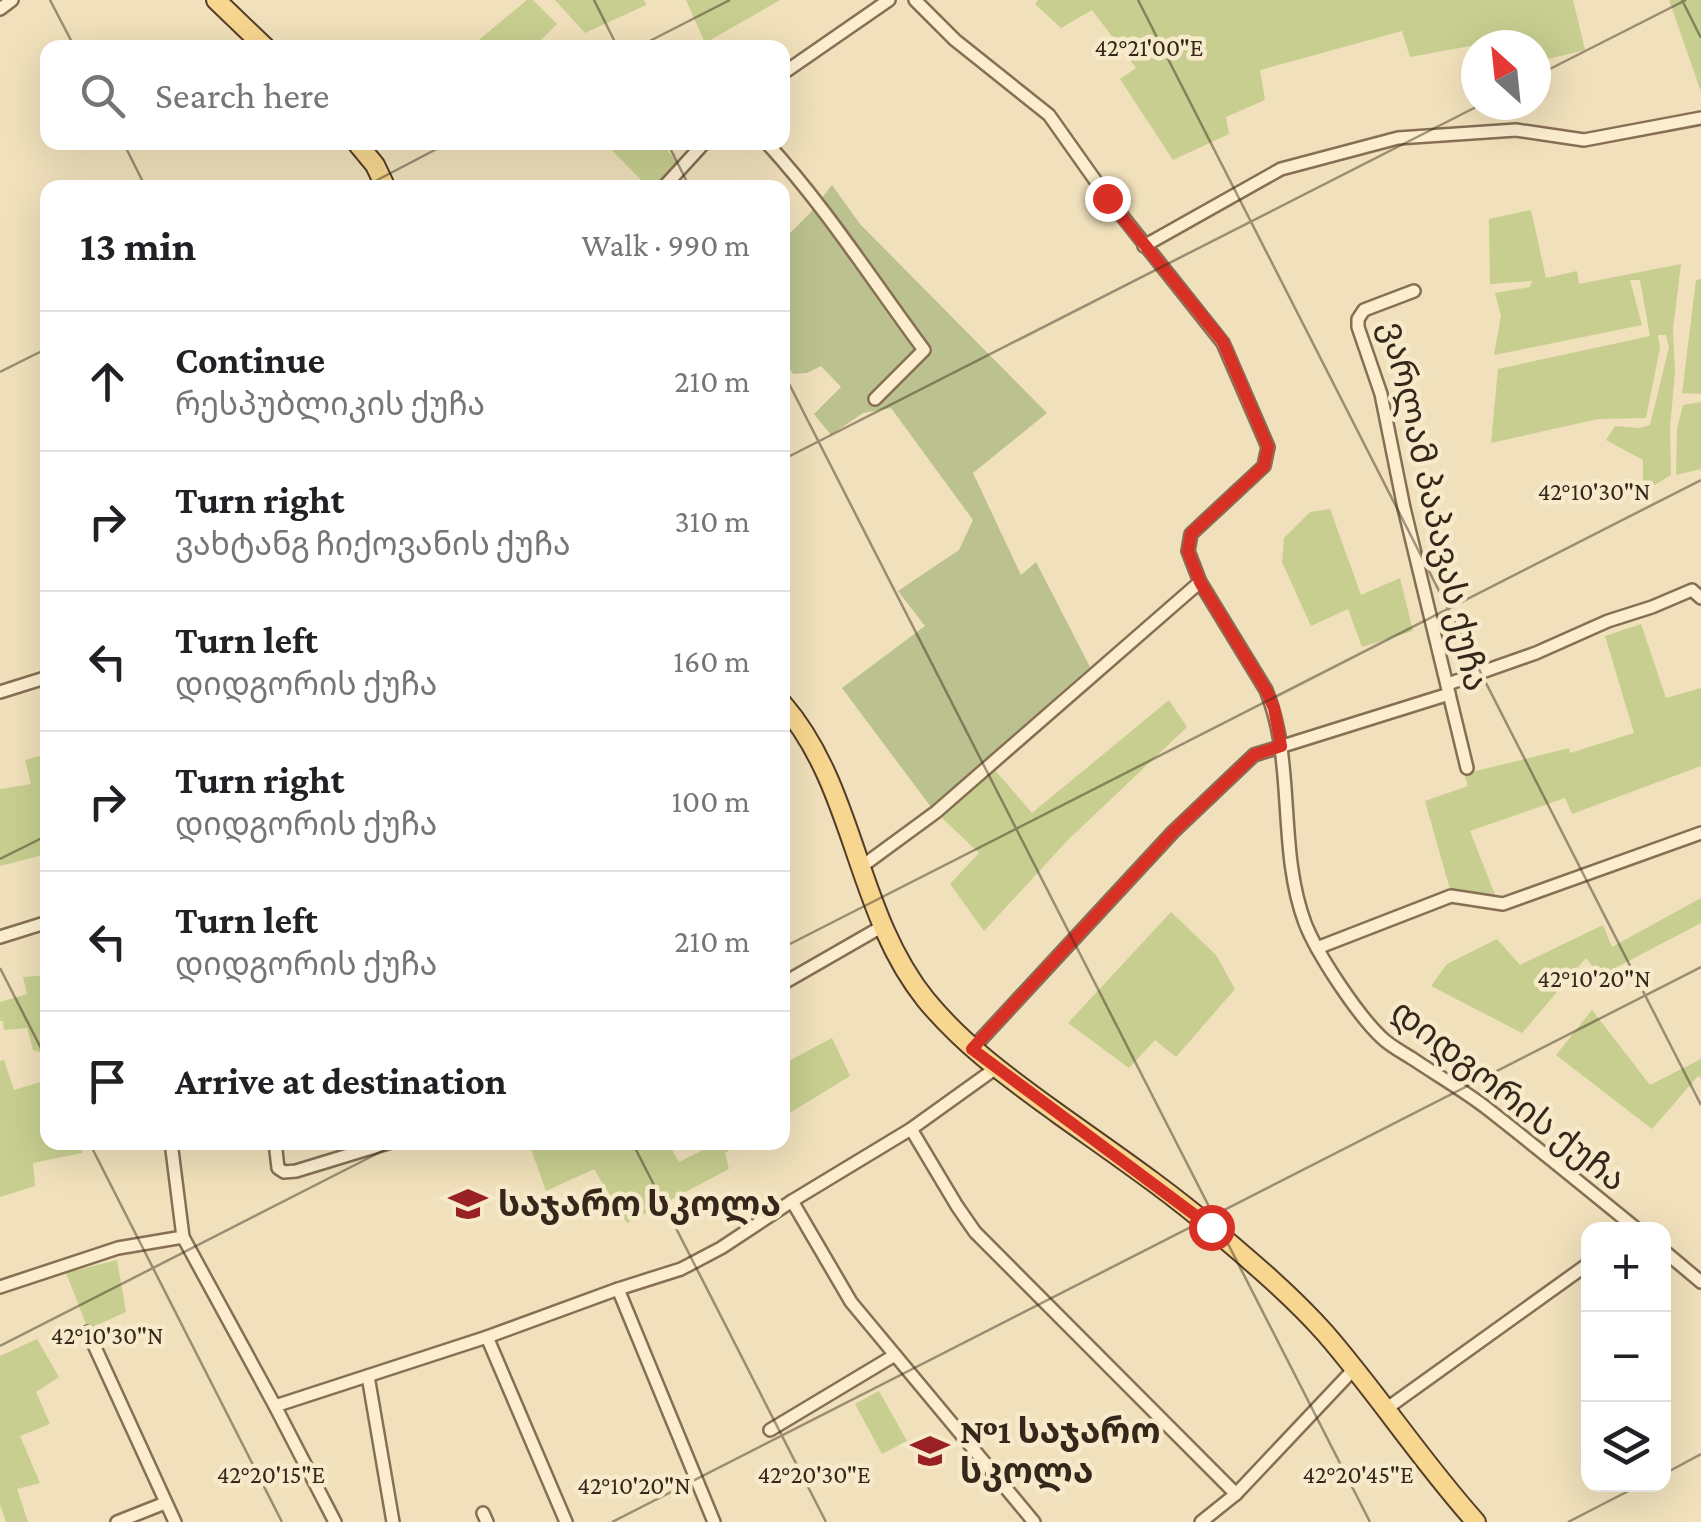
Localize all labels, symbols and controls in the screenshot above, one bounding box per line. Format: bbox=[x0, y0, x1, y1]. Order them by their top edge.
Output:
north arrow bbox=[1461, 30, 1551, 120]
text: 42°21'00"E bbox=[1095, 34, 1203, 61]
search box bbox=[40, 40, 790, 150]
icon: search bbox=[75, 68, 130, 123]
text: Search here bbox=[155, 74, 329, 116]
route end bbox=[1085, 176, 1131, 222]
text: 13 min bbox=[80, 222, 196, 269]
text: Walk · 990 m bbox=[582, 227, 750, 263]
street label: ვარლამ პაპავას ქუჩა bbox=[1372, 317, 1496, 695]
text: Continue bbox=[175, 339, 325, 381]
icon: ahead bbox=[80, 354, 135, 409]
text: 210 m bbox=[674, 363, 750, 399]
text: რესპუბლიკის ქუჩა bbox=[175, 386, 485, 422]
text: 42°10'30"N bbox=[1538, 478, 1650, 505]
text: Turn right bbox=[175, 479, 344, 521]
icon: right bbox=[80, 494, 135, 549]
text: 310 m bbox=[674, 503, 750, 539]
text: ვახტანგ ჩიქოვანის ქუჩა bbox=[175, 526, 571, 562]
text: Turn left bbox=[175, 619, 318, 661]
icon: left bbox=[80, 634, 135, 689]
text: 160 m bbox=[673, 643, 750, 679]
text: დიდგორის ქუჩა bbox=[175, 666, 437, 702]
text: Turn right bbox=[175, 759, 344, 801]
icon: right bbox=[80, 774, 135, 829]
text: 100 m bbox=[671, 783, 750, 819]
text: დიდგორის ქუჩა bbox=[175, 806, 437, 842]
text: Turn left bbox=[175, 899, 318, 941]
icon: left bbox=[80, 914, 135, 969]
text: 210 m bbox=[674, 923, 750, 959]
text: დიდგორის ქუჩა bbox=[175, 946, 437, 982]
text: 42°10'20"N bbox=[1537, 965, 1651, 992]
street label: დიდგორის ქუჩა bbox=[1383, 992, 1634, 1200]
icon: arrive bbox=[80, 1054, 135, 1109]
text: Arrive at destination bbox=[175, 1060, 507, 1102]
school or university icon: საჯარო სკოლა bbox=[447, 1183, 489, 1225]
place label: საჯარო სკოლა bbox=[498, 1185, 781, 1225]
route start bbox=[1189, 1205, 1235, 1251]
map controls bbox=[1581, 1222, 1671, 1492]
button: + bbox=[1581, 1222, 1671, 1312]
button: − bbox=[1581, 1312, 1671, 1402]
text: 42°10'30"N bbox=[51, 1322, 163, 1349]
button: layers bbox=[1581, 1402, 1671, 1492]
place label: №1 საჯარო სკოლა bbox=[960, 1412, 1160, 1492]
school or university icon: №1 საჯარო სკოლა bbox=[909, 1430, 951, 1472]
text: 42°20'15"E bbox=[217, 1461, 325, 1488]
text: 42°20'30"E bbox=[757, 1461, 871, 1488]
text: 42°20'45"E bbox=[1302, 1461, 1414, 1488]
text: 42°10'20"N bbox=[577, 1472, 691, 1499]

